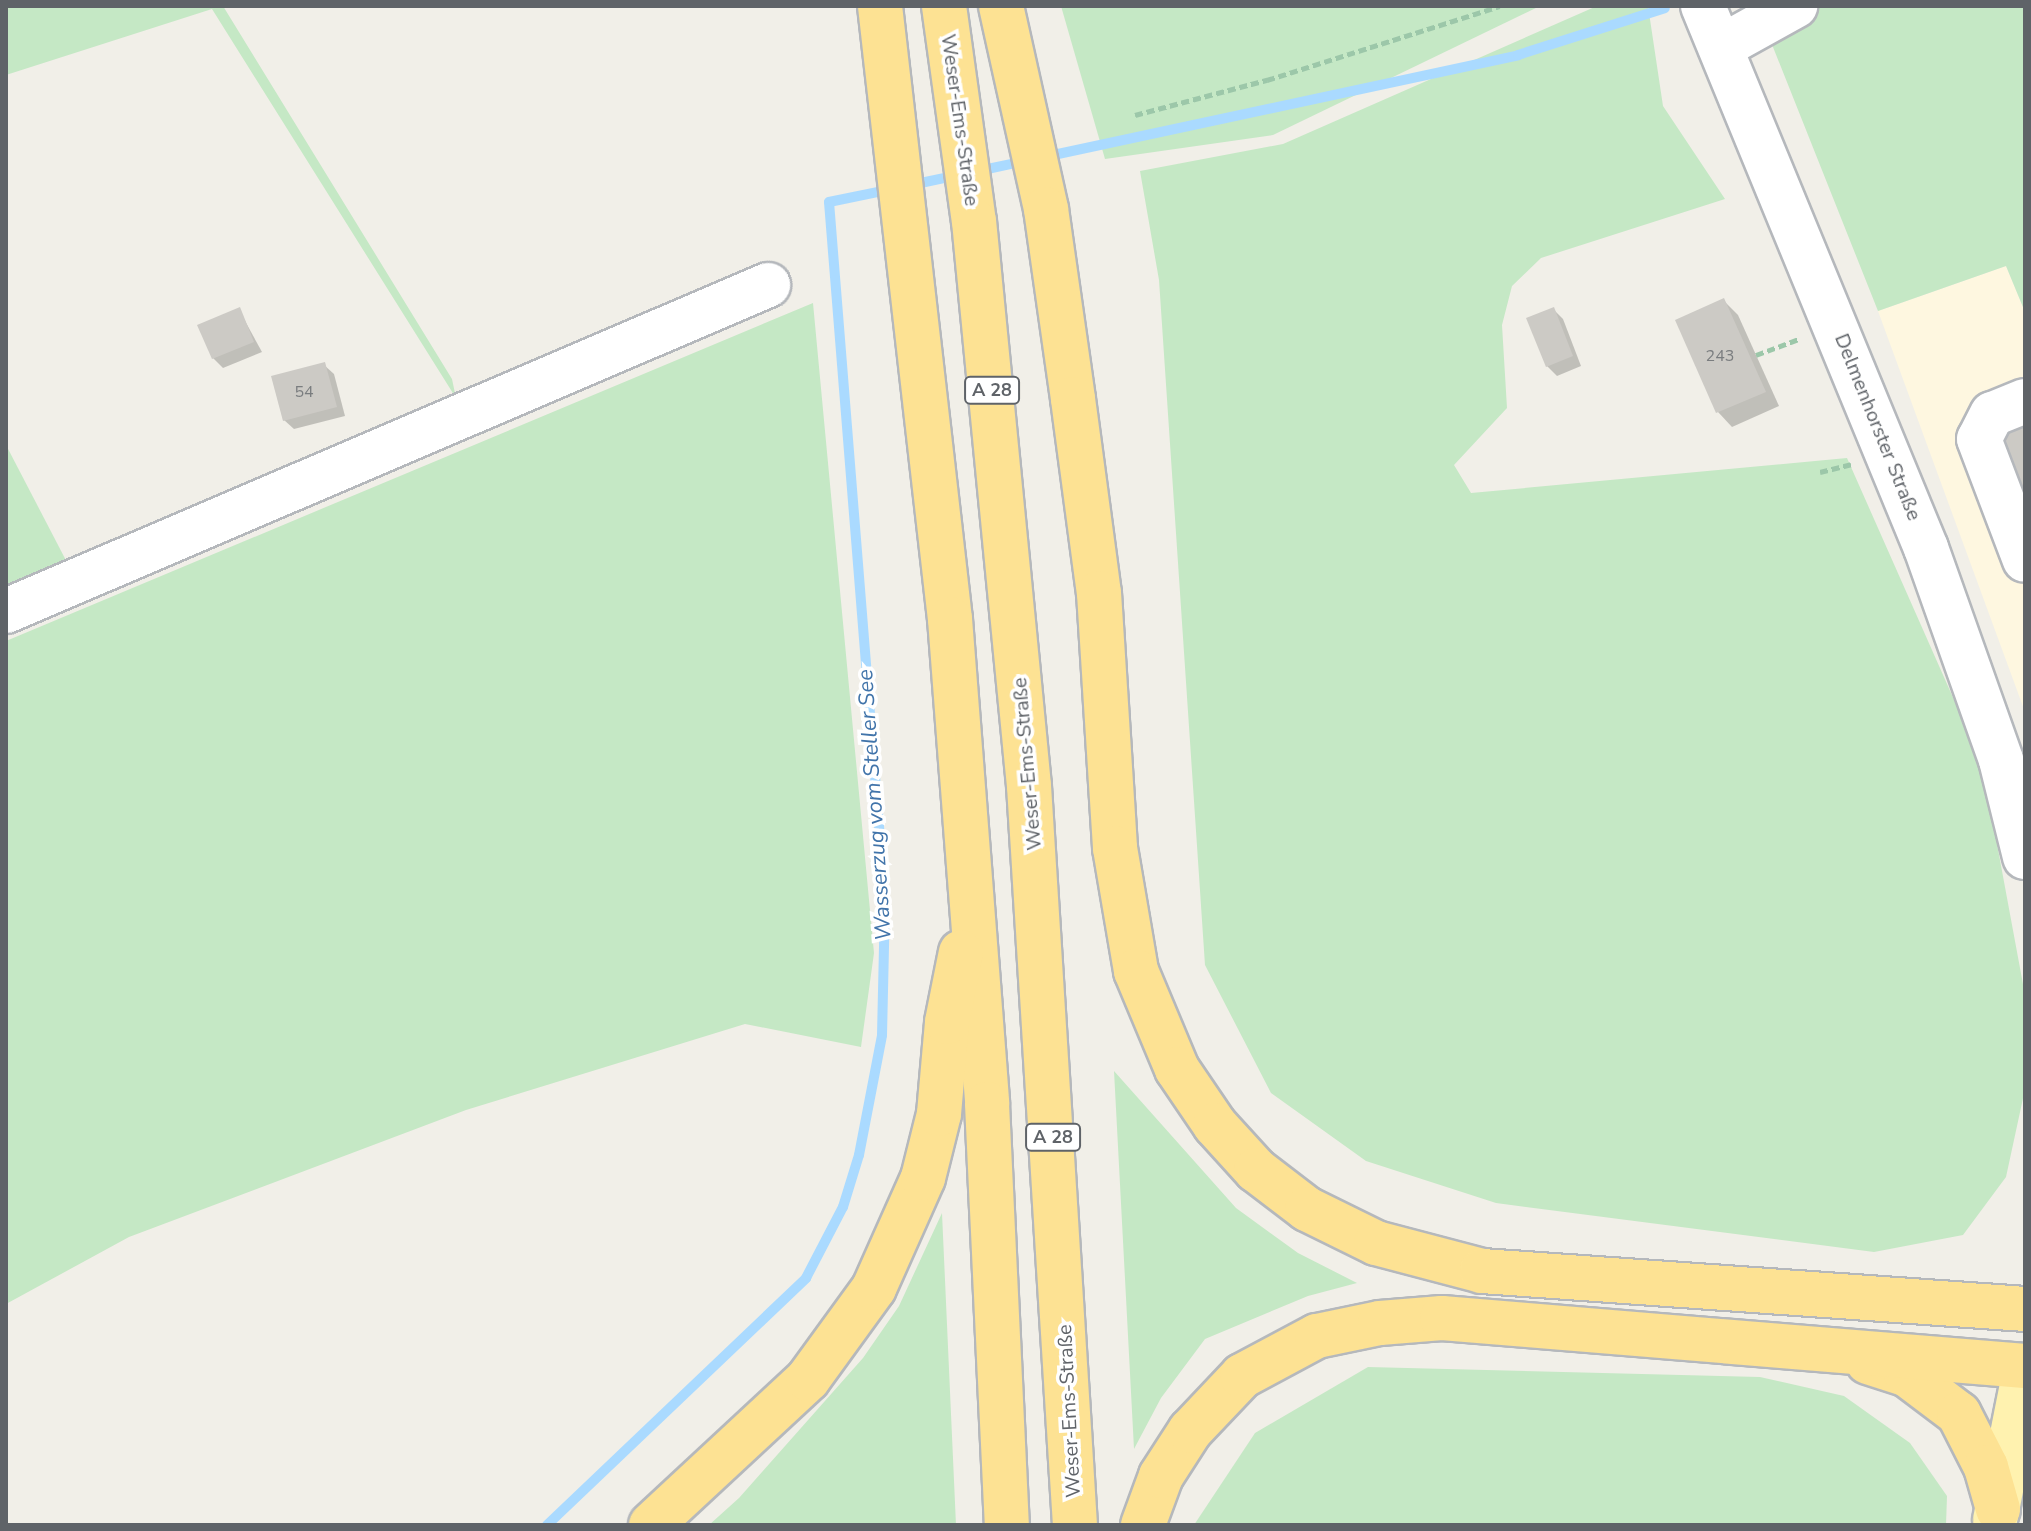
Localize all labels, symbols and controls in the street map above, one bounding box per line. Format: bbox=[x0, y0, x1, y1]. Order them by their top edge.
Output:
street label: Weser-Ems-Straße bbox=[936, 33, 984, 207]
street label: Delmenhorster Straße bbox=[1830, 330, 1926, 524]
house number: 243 bbox=[1706, 346, 1734, 366]
road number: A 28 bbox=[964, 376, 1020, 404]
house number: 54 bbox=[294, 382, 314, 402]
water label: Wasserzug vom Steller See bbox=[852, 668, 898, 942]
street label: Weser-Ems-Straße bbox=[1007, 677, 1047, 851]
road number: A 28 bbox=[1025, 1123, 1081, 1151]
street label: Weser-Ems-Straße bbox=[1052, 1324, 1086, 1498]

